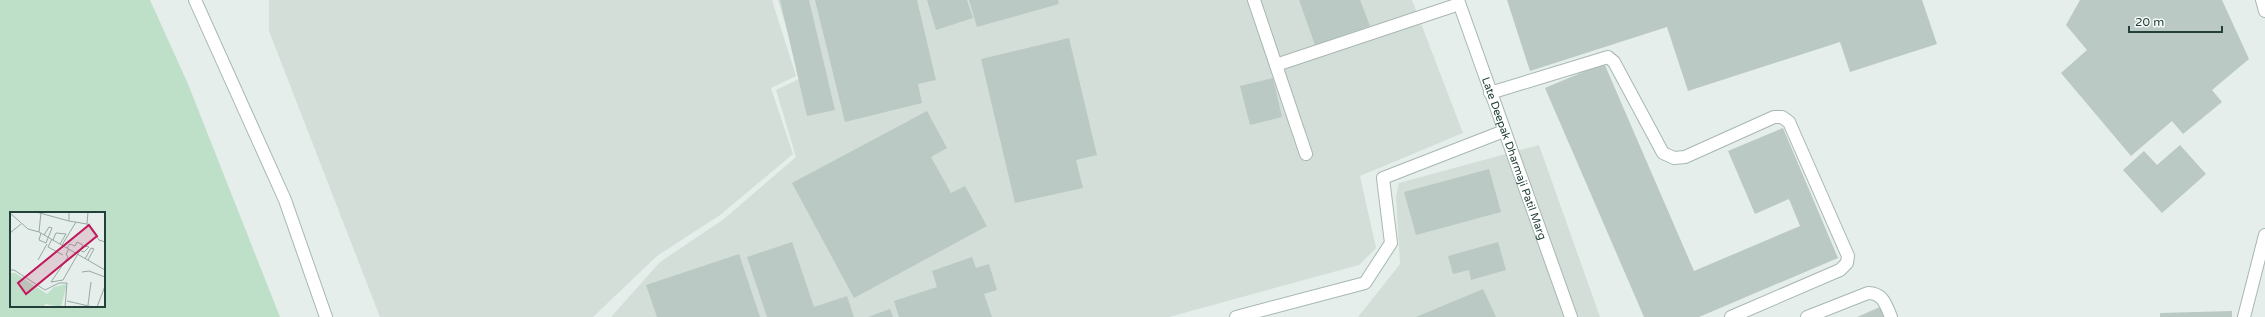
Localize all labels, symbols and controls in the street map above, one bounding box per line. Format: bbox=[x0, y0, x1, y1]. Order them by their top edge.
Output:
scale bar bbox=[2129, 8, 2222, 34]
text: 20 m bbox=[2135, 15, 2164, 29]
street label: Late Deepak Dharmaji Patil Marg bbox=[1479, 75, 1549, 242]
inset map bbox=[10, 212, 105, 307]

